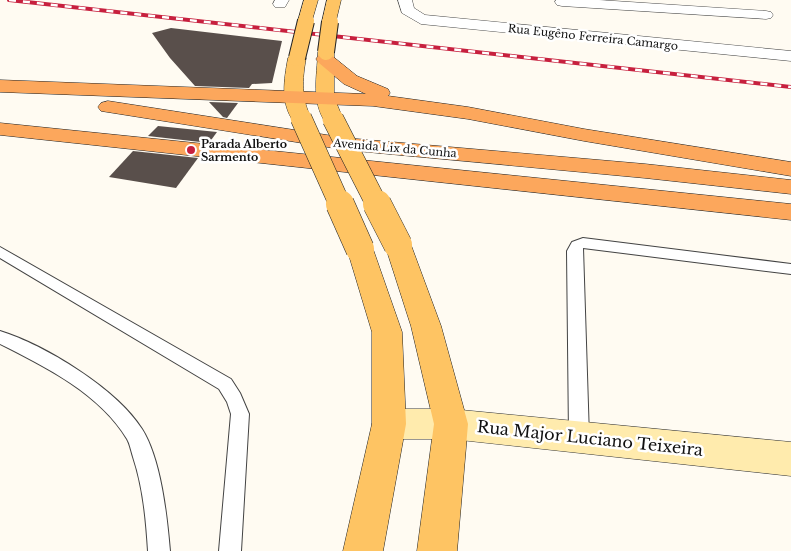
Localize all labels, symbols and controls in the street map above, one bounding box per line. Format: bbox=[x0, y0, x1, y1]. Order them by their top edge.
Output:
street label: Rua Eugêno Ferreira Camargo bbox=[507, 21, 679, 53]
street label: Avenida Lix da Cunha bbox=[332, 136, 458, 160]
place label: Parada Alberto Sarmento bbox=[201, 137, 287, 164]
marker: Parada Alberto Sarmento bbox=[185, 144, 197, 156]
street label: Rua Major Luciano Teixeira bbox=[476, 416, 704, 460]

